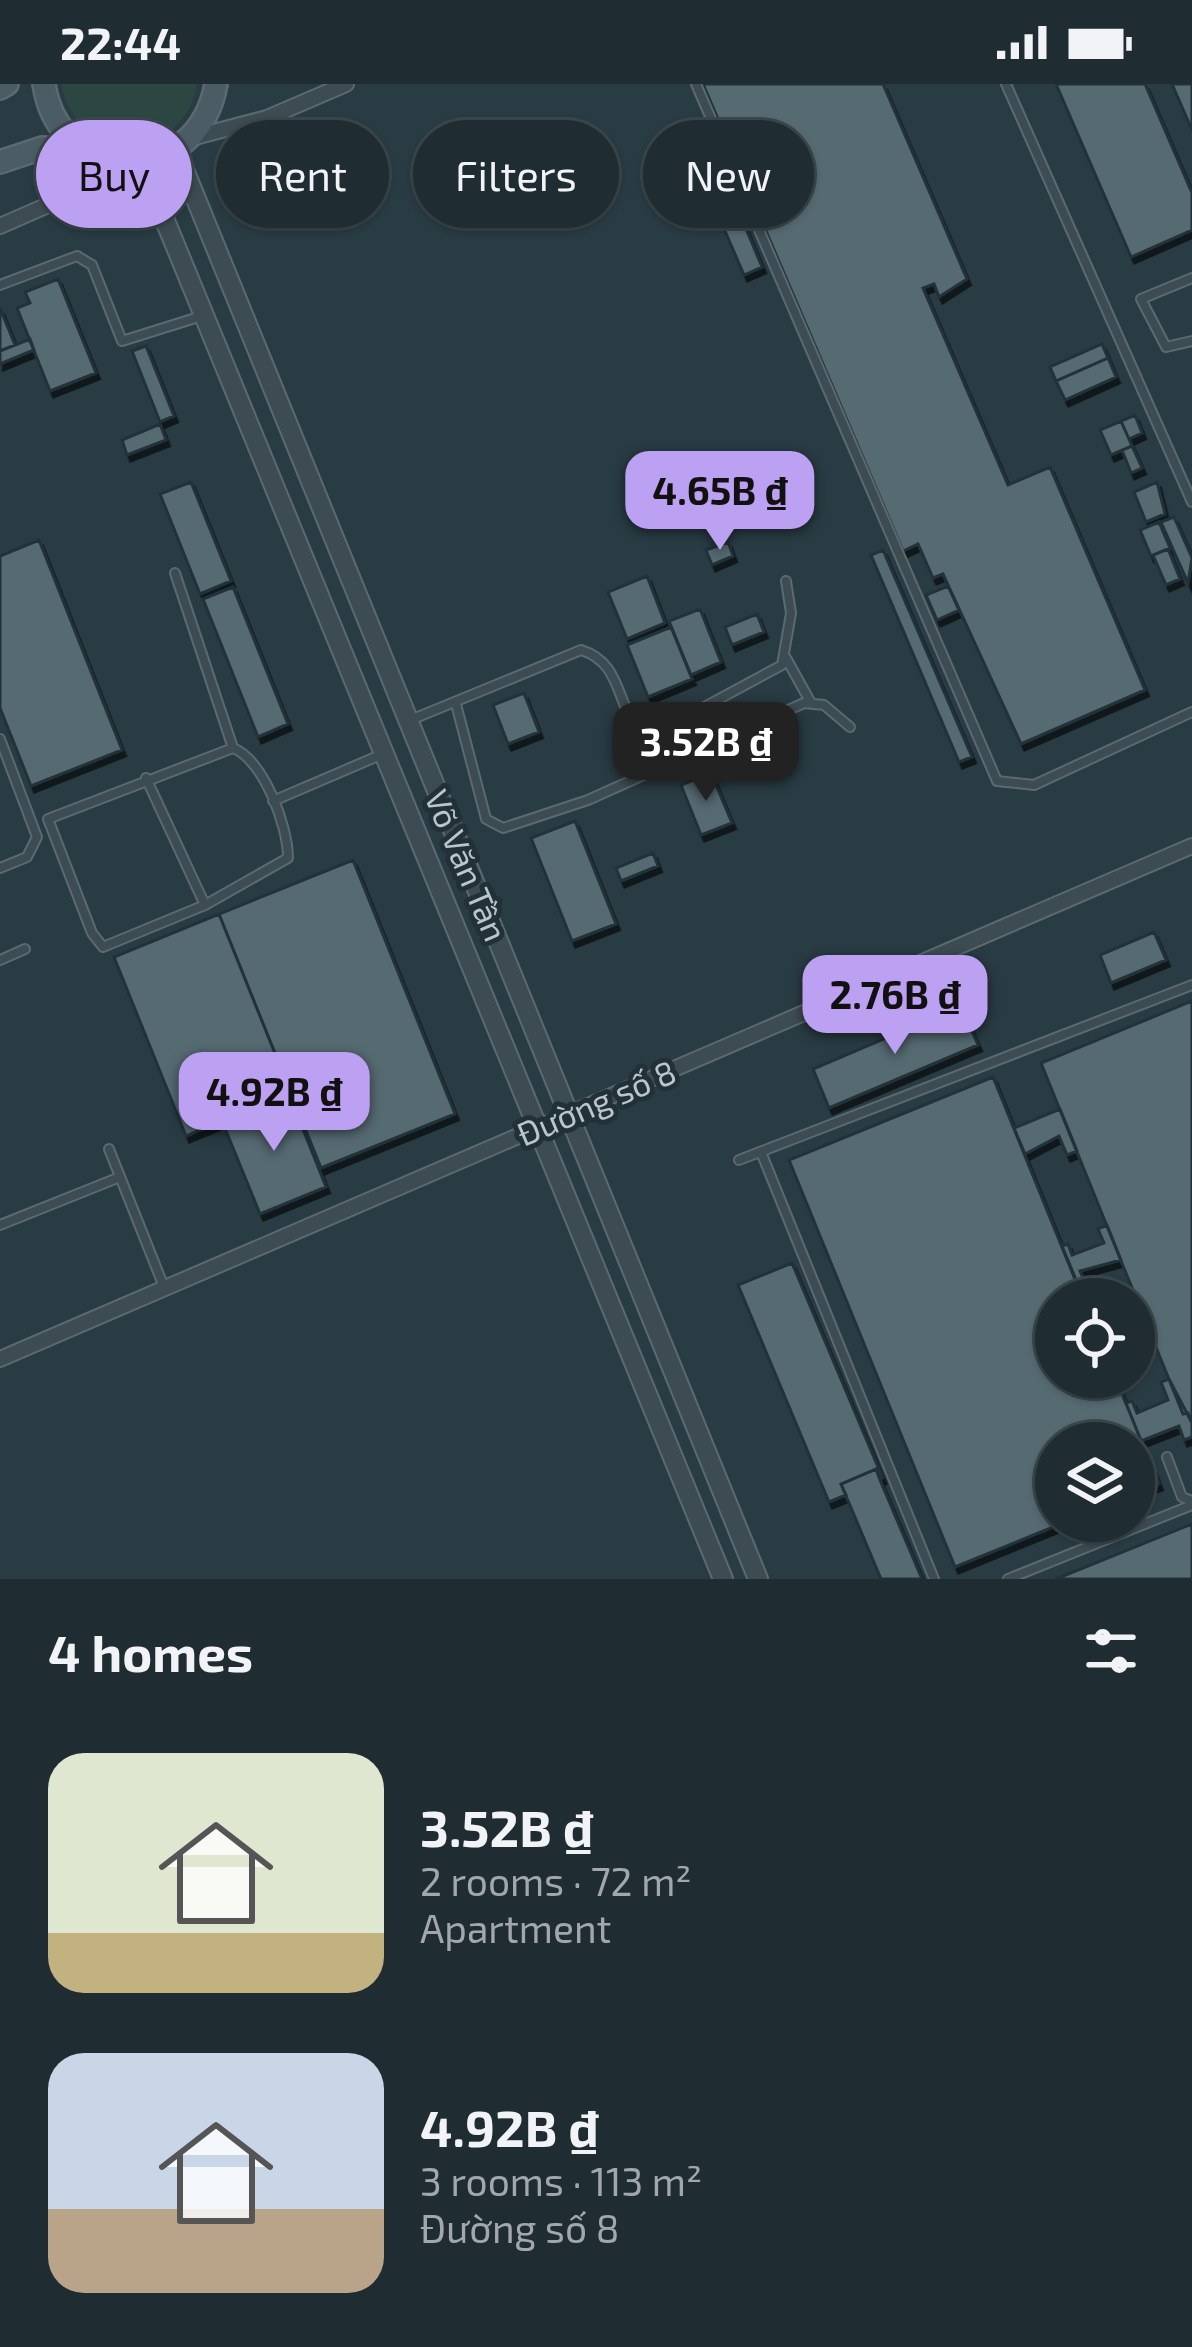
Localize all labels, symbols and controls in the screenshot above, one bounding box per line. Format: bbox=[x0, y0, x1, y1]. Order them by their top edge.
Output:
text: 22:44 bbox=[60, 15, 181, 69]
chip: Buy bbox=[36, 120, 192, 228]
chip: Rent bbox=[216, 120, 389, 228]
chip: Filters bbox=[413, 120, 619, 228]
chip: New bbox=[643, 120, 814, 228]
pin: 4.65B ₫ bbox=[609, 451, 831, 553]
text: 4.65B ₫ bbox=[652, 466, 788, 513]
pin: 3.52B ₫ bbox=[595, 702, 817, 804]
text: 3.52B ₫ bbox=[640, 717, 772, 764]
street label: Võ Văn Tần bbox=[417, 783, 517, 947]
pin: 2.76B ₫ bbox=[784, 955, 1006, 1057]
text: 2.76B ₫ bbox=[829, 970, 961, 1017]
street label: Đường số 8 bbox=[511, 1051, 681, 1153]
pin: 4.92B ₫ bbox=[163, 1052, 385, 1154]
text: 4.92B ₫ bbox=[206, 1067, 342, 1114]
map controls bbox=[1035, 1278, 1155, 1542]
button: locate bbox=[1035, 1278, 1155, 1398]
button: layers bbox=[1035, 1422, 1155, 1542]
icon: filters bbox=[1078, 1618, 1144, 1684]
text: 4 homes bbox=[48, 1621, 253, 1682]
text: 3.52B ₫ bbox=[420, 1796, 593, 1857]
icon: home bbox=[144, 1801, 288, 1945]
text: 2 rooms · 72 m² bbox=[420, 1857, 692, 1904]
text: Apartment bbox=[420, 1904, 611, 1951]
text: 4.92B ₫ bbox=[420, 2096, 599, 2157]
icon: home bbox=[144, 2101, 288, 2245]
text: 3 rooms · 113 m² bbox=[420, 2157, 702, 2204]
text: Đường số 8 bbox=[420, 2204, 619, 2251]

